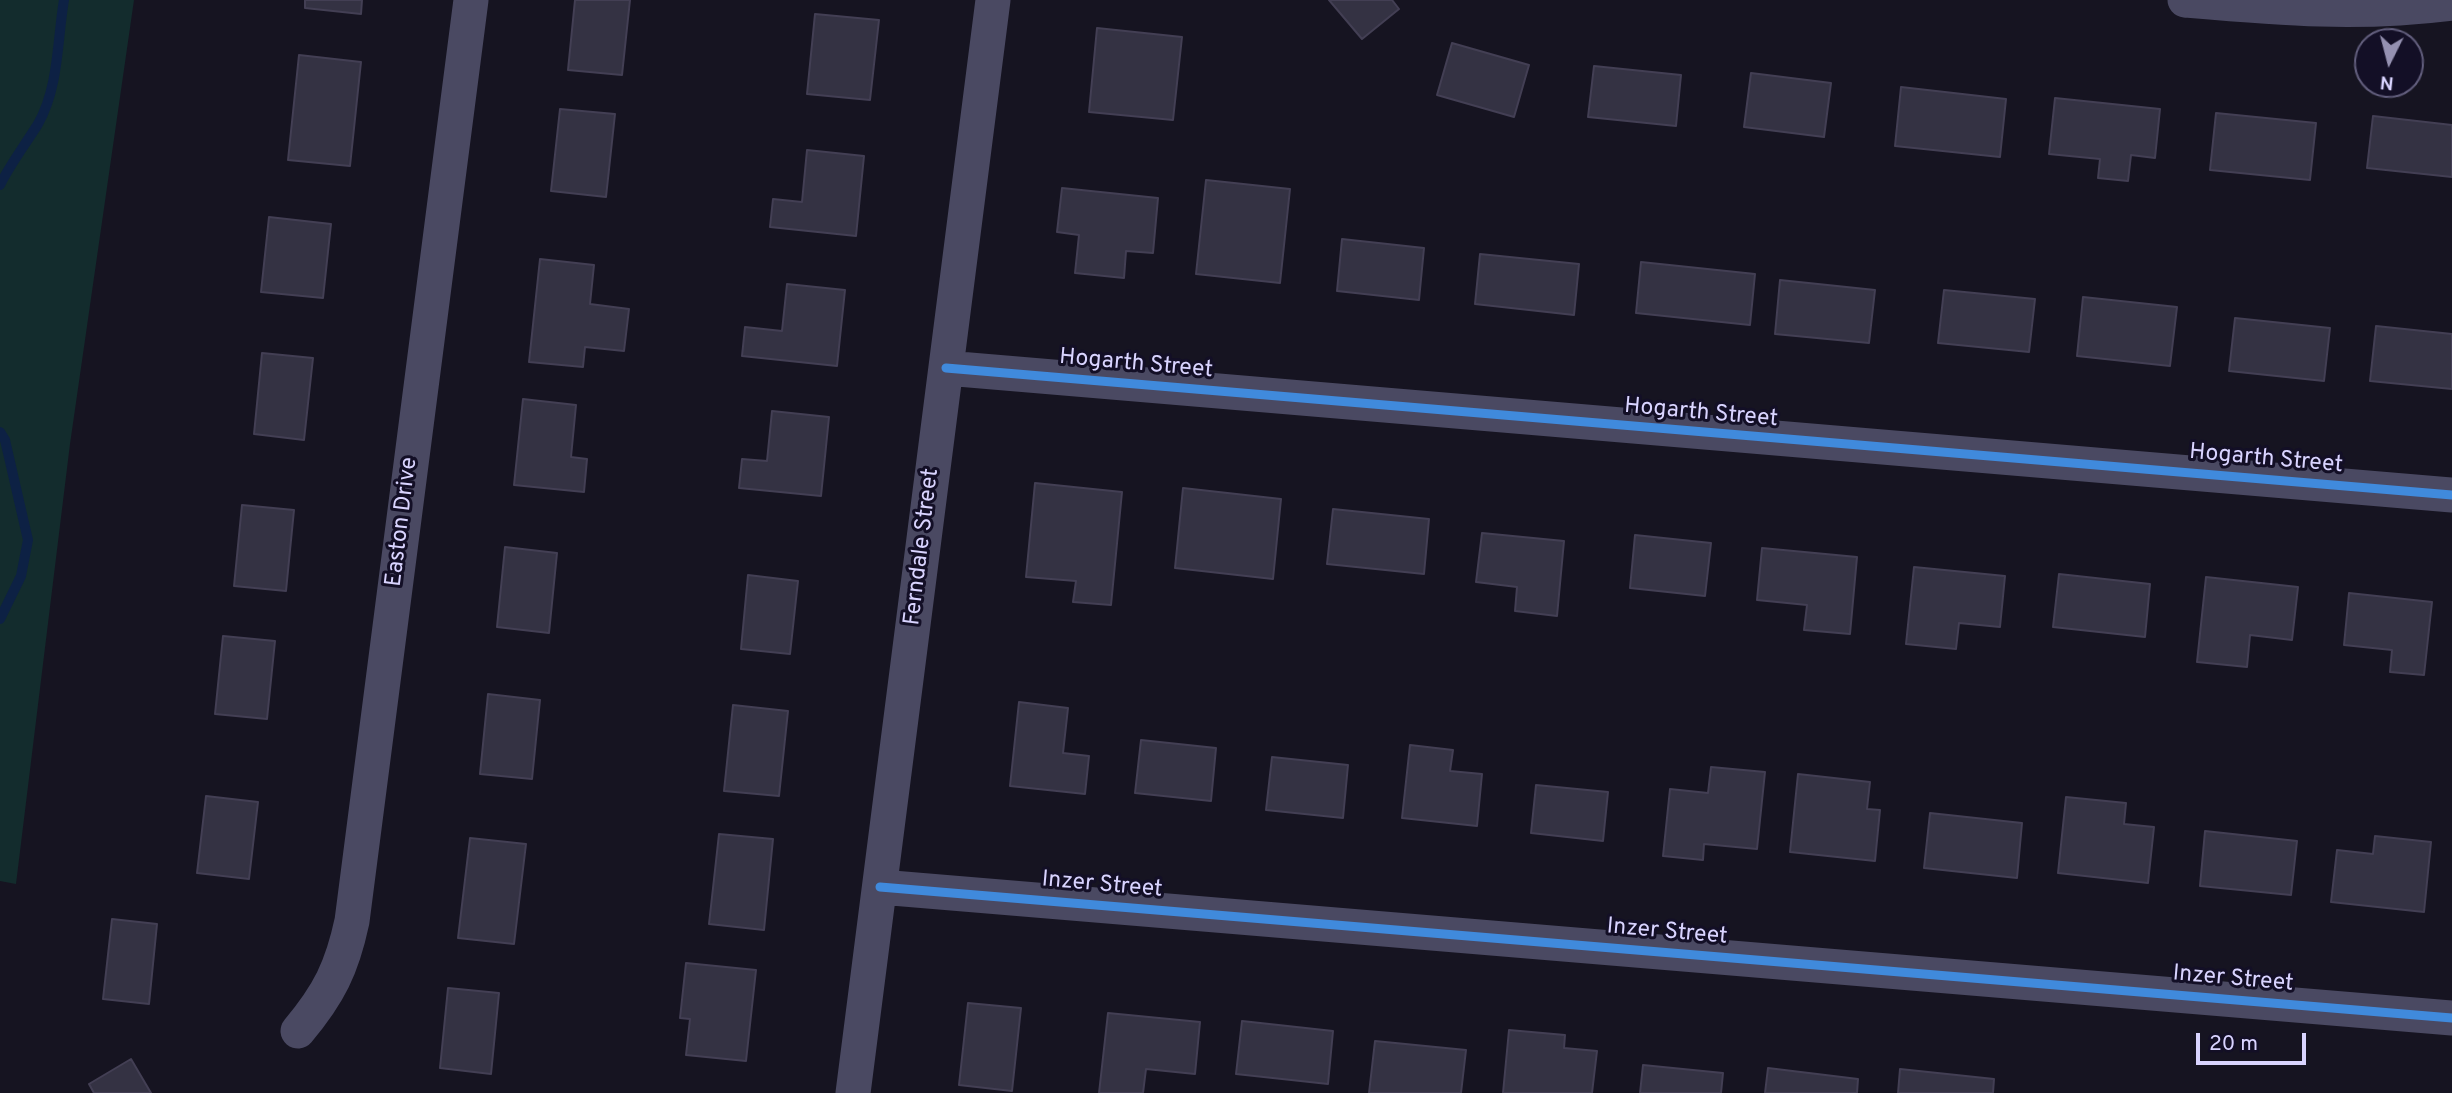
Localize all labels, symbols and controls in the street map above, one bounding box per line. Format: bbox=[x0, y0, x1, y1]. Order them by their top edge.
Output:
north arrow bbox=[2354, 28, 2424, 98]
text: N bbox=[2379, 69, 2395, 95]
street label: Hogarth Street bbox=[1058, 345, 1214, 385]
street label: Hogarth Street bbox=[1623, 394, 1779, 434]
street label: Hogarth Street bbox=[2188, 440, 2344, 480]
street label: Easton Drive bbox=[381, 456, 425, 588]
street label: Ferndale Street bbox=[900, 467, 946, 627]
street label: Inzer Street bbox=[1040, 867, 1164, 905]
street label: Inzer Street bbox=[1605, 914, 1729, 952]
street label: Inzer Street bbox=[2171, 961, 2295, 999]
scale bar bbox=[2200, 1020, 2310, 1064]
text: 20 m bbox=[2209, 1031, 2258, 1058]

